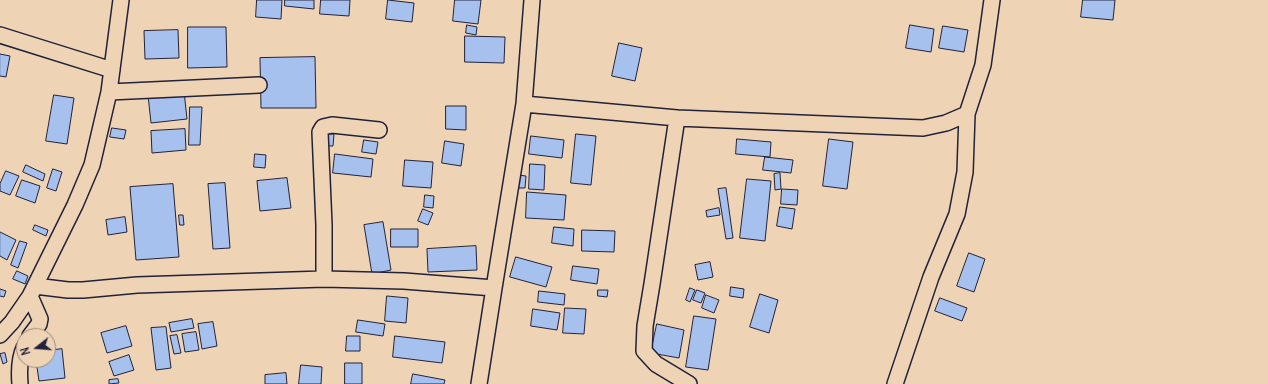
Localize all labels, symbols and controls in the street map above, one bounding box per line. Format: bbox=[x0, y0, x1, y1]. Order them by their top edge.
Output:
north arrow bbox=[16, 328, 56, 368]
text: N bbox=[18, 346, 33, 357]

